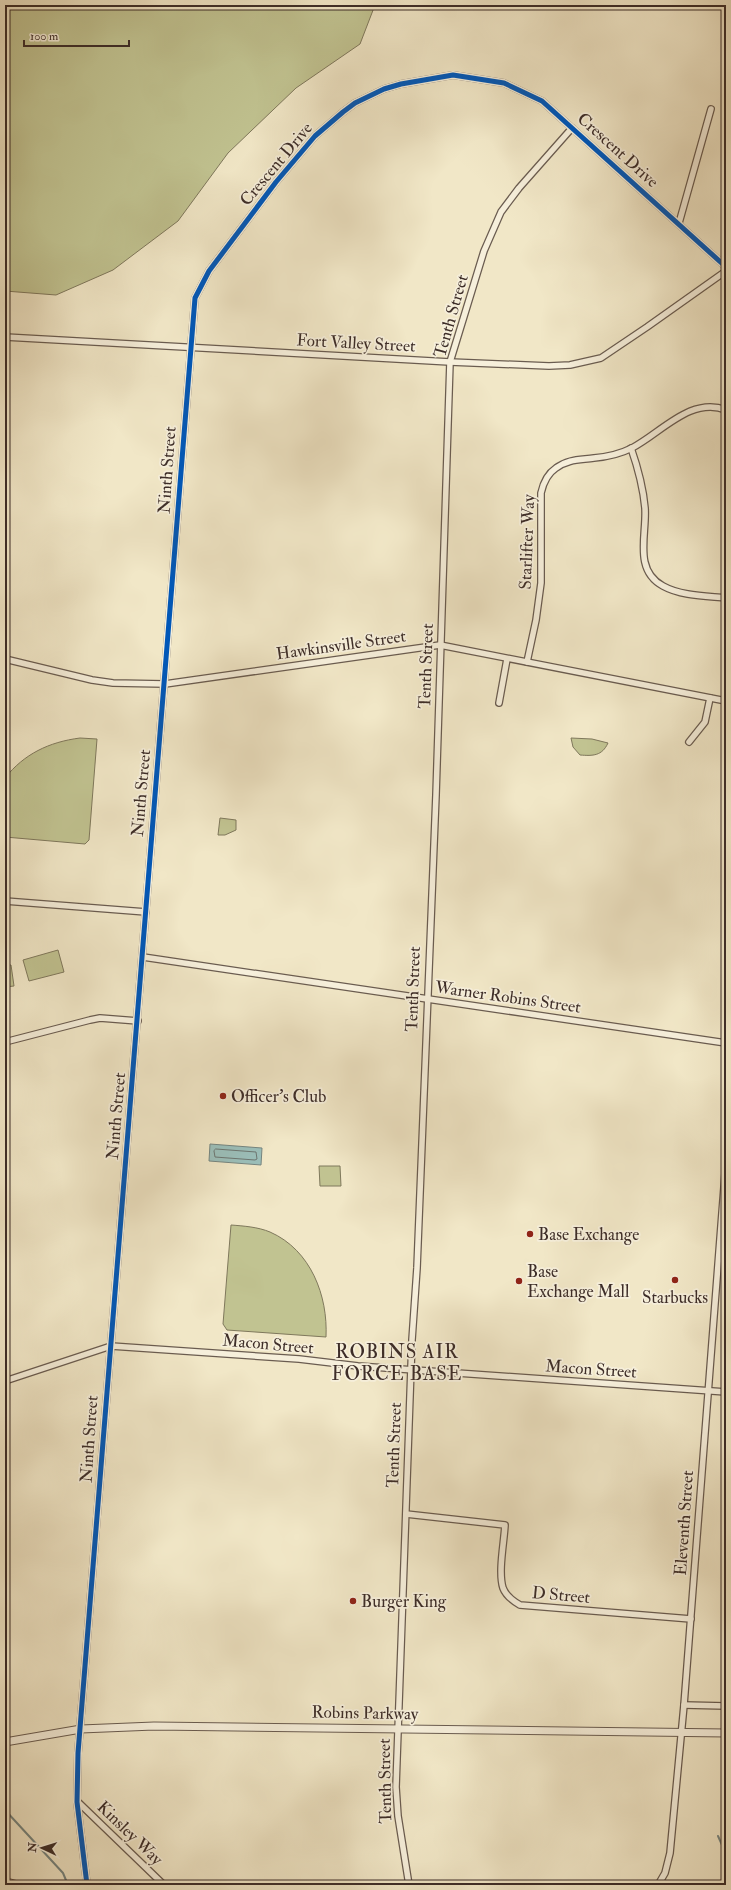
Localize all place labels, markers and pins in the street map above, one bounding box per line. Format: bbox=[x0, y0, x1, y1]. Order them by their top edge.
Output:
place label: Officer's Club bbox=[231, 1086, 326, 1107]
marker: Officer's Club bbox=[218, 1091, 228, 1101]
place label: Base Exchange bbox=[538, 1224, 639, 1245]
marker: Base Exchange bbox=[525, 1229, 535, 1239]
place label: Base Exchange Mall bbox=[527, 1261, 630, 1302]
marker: Starbucks bbox=[670, 1275, 680, 1285]
marker: Base Exchange Mall bbox=[514, 1276, 524, 1286]
place label: Starbucks bbox=[642, 1287, 708, 1308]
place label: Burger King bbox=[361, 1591, 447, 1612]
marker: Burger King bbox=[348, 1596, 358, 1606]

